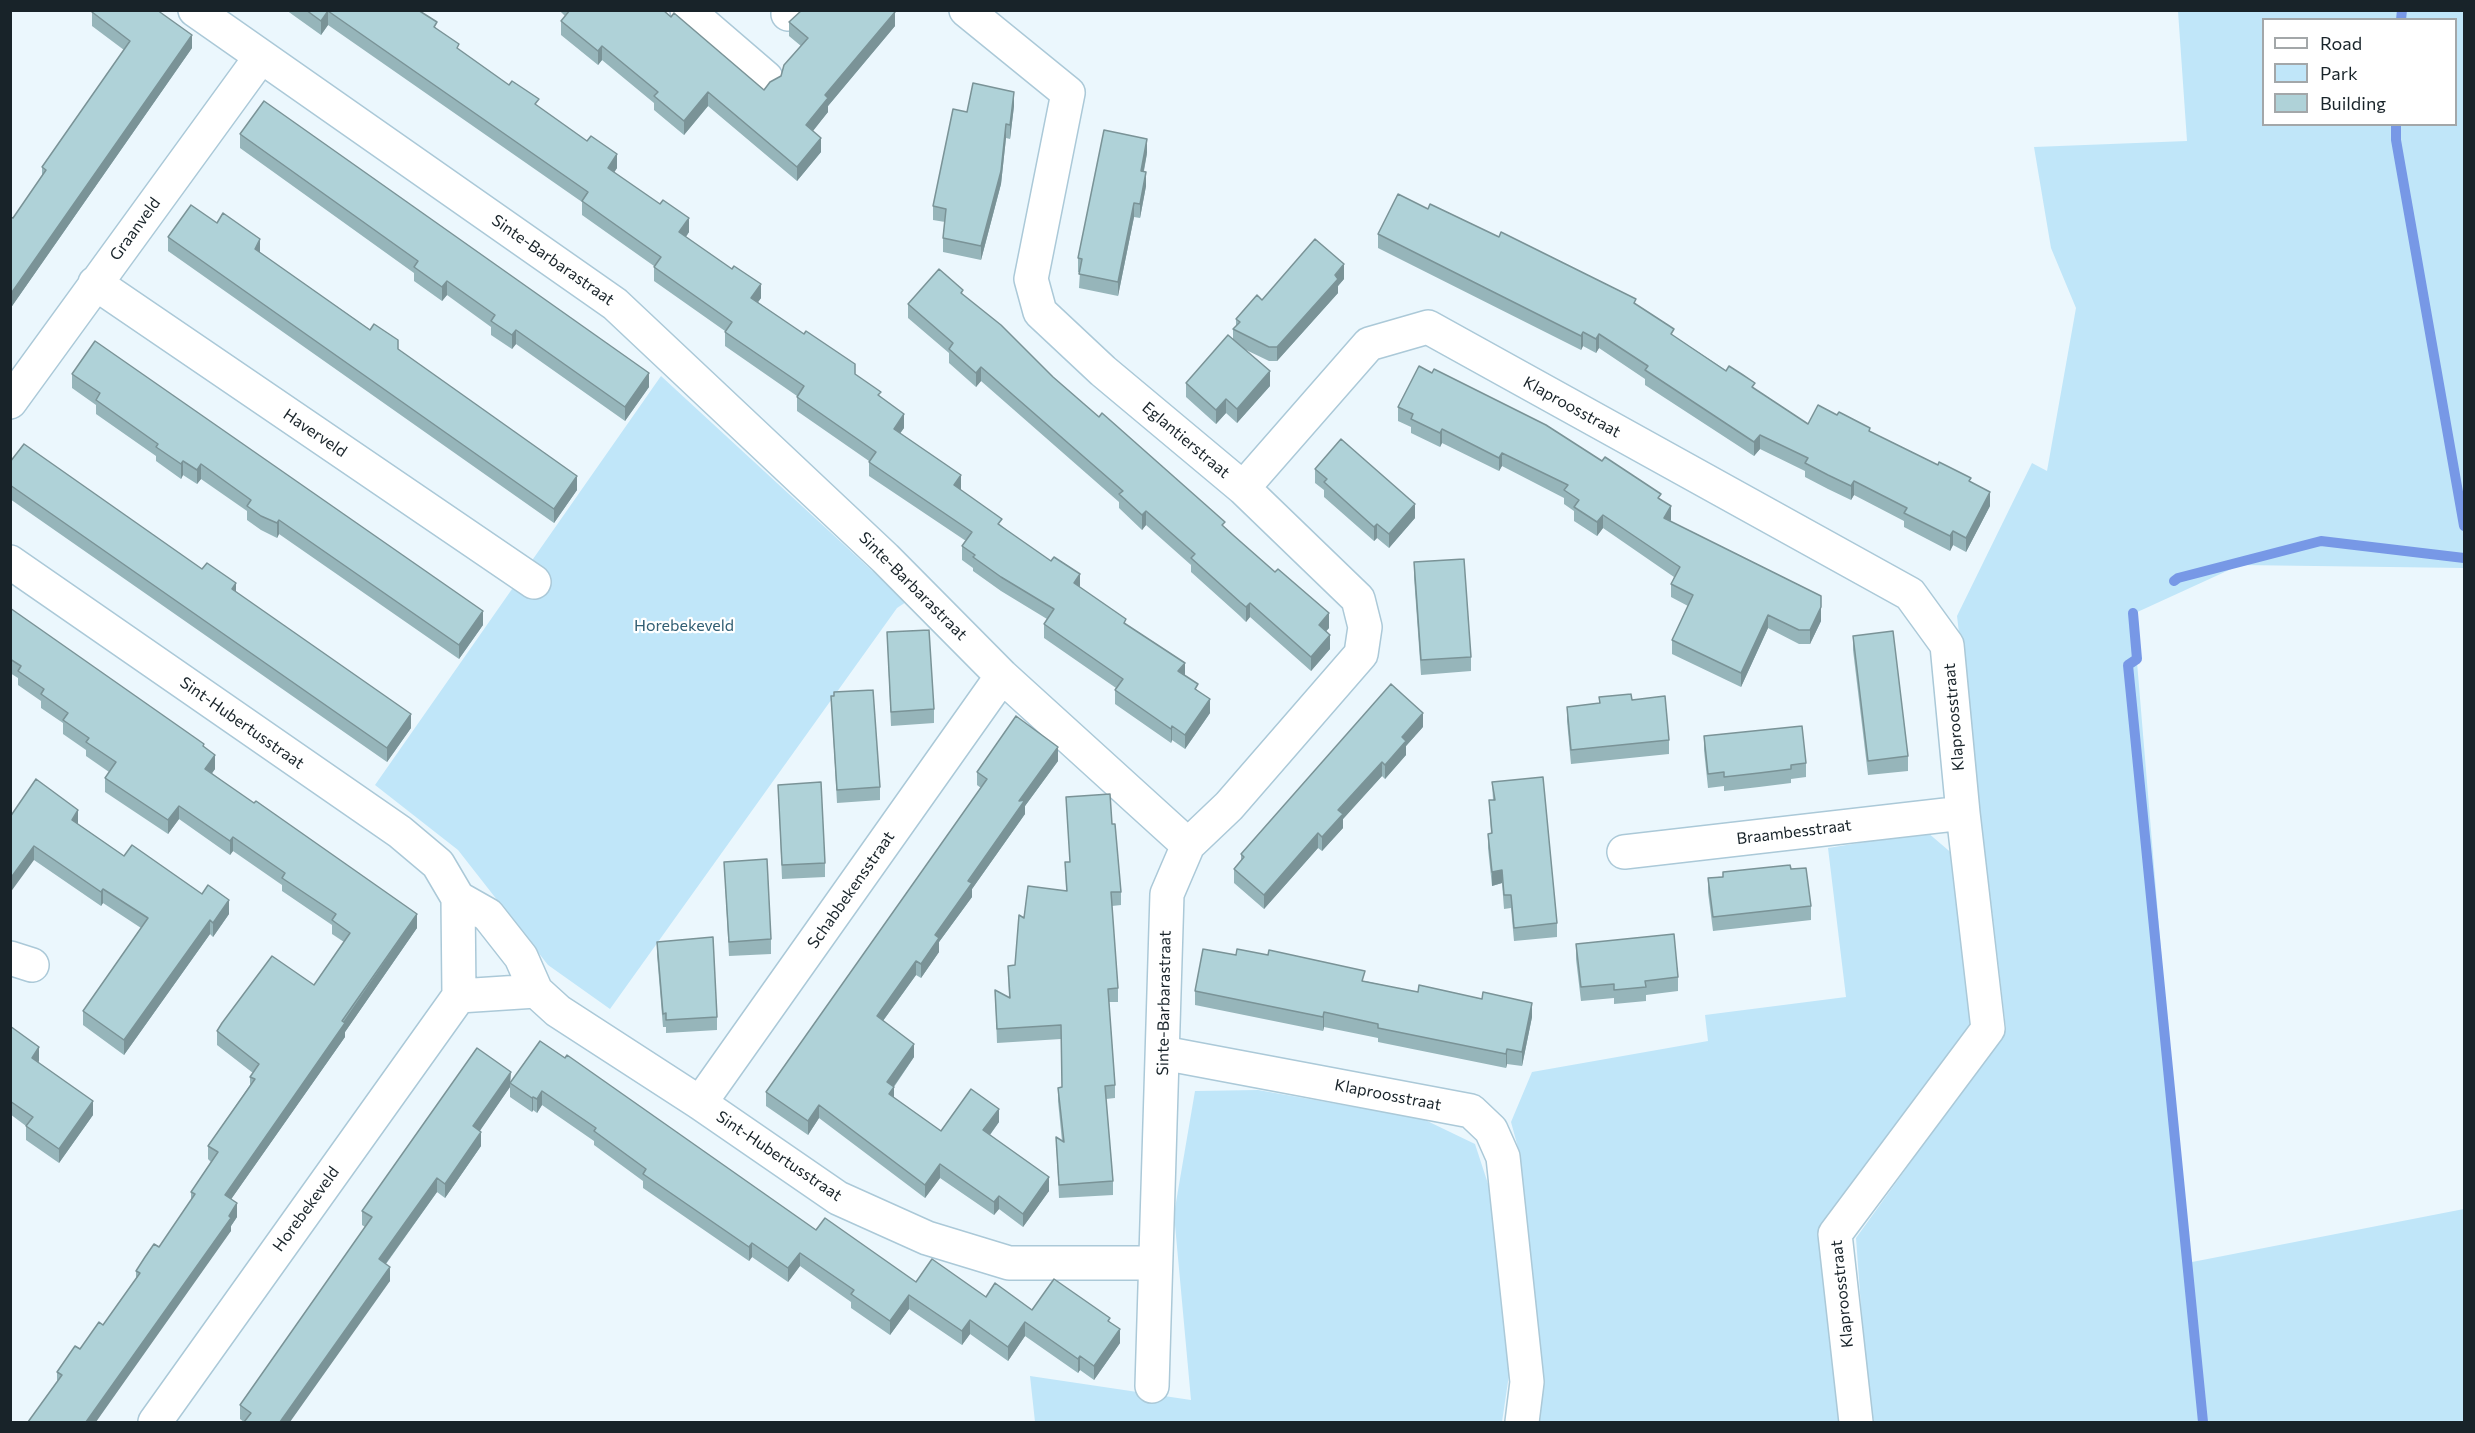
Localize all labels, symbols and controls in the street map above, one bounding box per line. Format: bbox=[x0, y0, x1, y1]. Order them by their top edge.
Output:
legend bbox=[2262, 18, 2457, 126]
text: Road bbox=[2320, 32, 2362, 54]
text: Park bbox=[2320, 62, 2358, 84]
text: Building bbox=[2320, 92, 2386, 114]
street label: Graanveld bbox=[106, 194, 164, 264]
street label: Sinte-Barbarastraat bbox=[488, 211, 618, 309]
street label: Klaproosstraat bbox=[1520, 372, 1624, 442]
street label: Eglantierstraat bbox=[1138, 398, 1234, 482]
street label: Haverveld bbox=[280, 405, 350, 461]
street label: Sinte-Barbarastraat bbox=[855, 528, 971, 644]
park label: Horebekeveld bbox=[634, 616, 734, 636]
street label: Klaproosstraat bbox=[1940, 662, 1968, 772]
street label: Sint-Hubertusstraat bbox=[176, 673, 308, 773]
street label: Braambesstraat bbox=[1735, 815, 1853, 849]
street label: Schabbekensstraat bbox=[803, 828, 899, 952]
street label: Sinte-Barbarastraat bbox=[1153, 930, 1175, 1076]
street label: Klaproosstraat bbox=[1333, 1075, 1443, 1115]
street label: Sint-Hubertusstraat bbox=[713, 1107, 845, 1205]
street label: Horebekeveld bbox=[269, 1163, 343, 1255]
street label: Klaproosstraat bbox=[1827, 1239, 1857, 1349]

